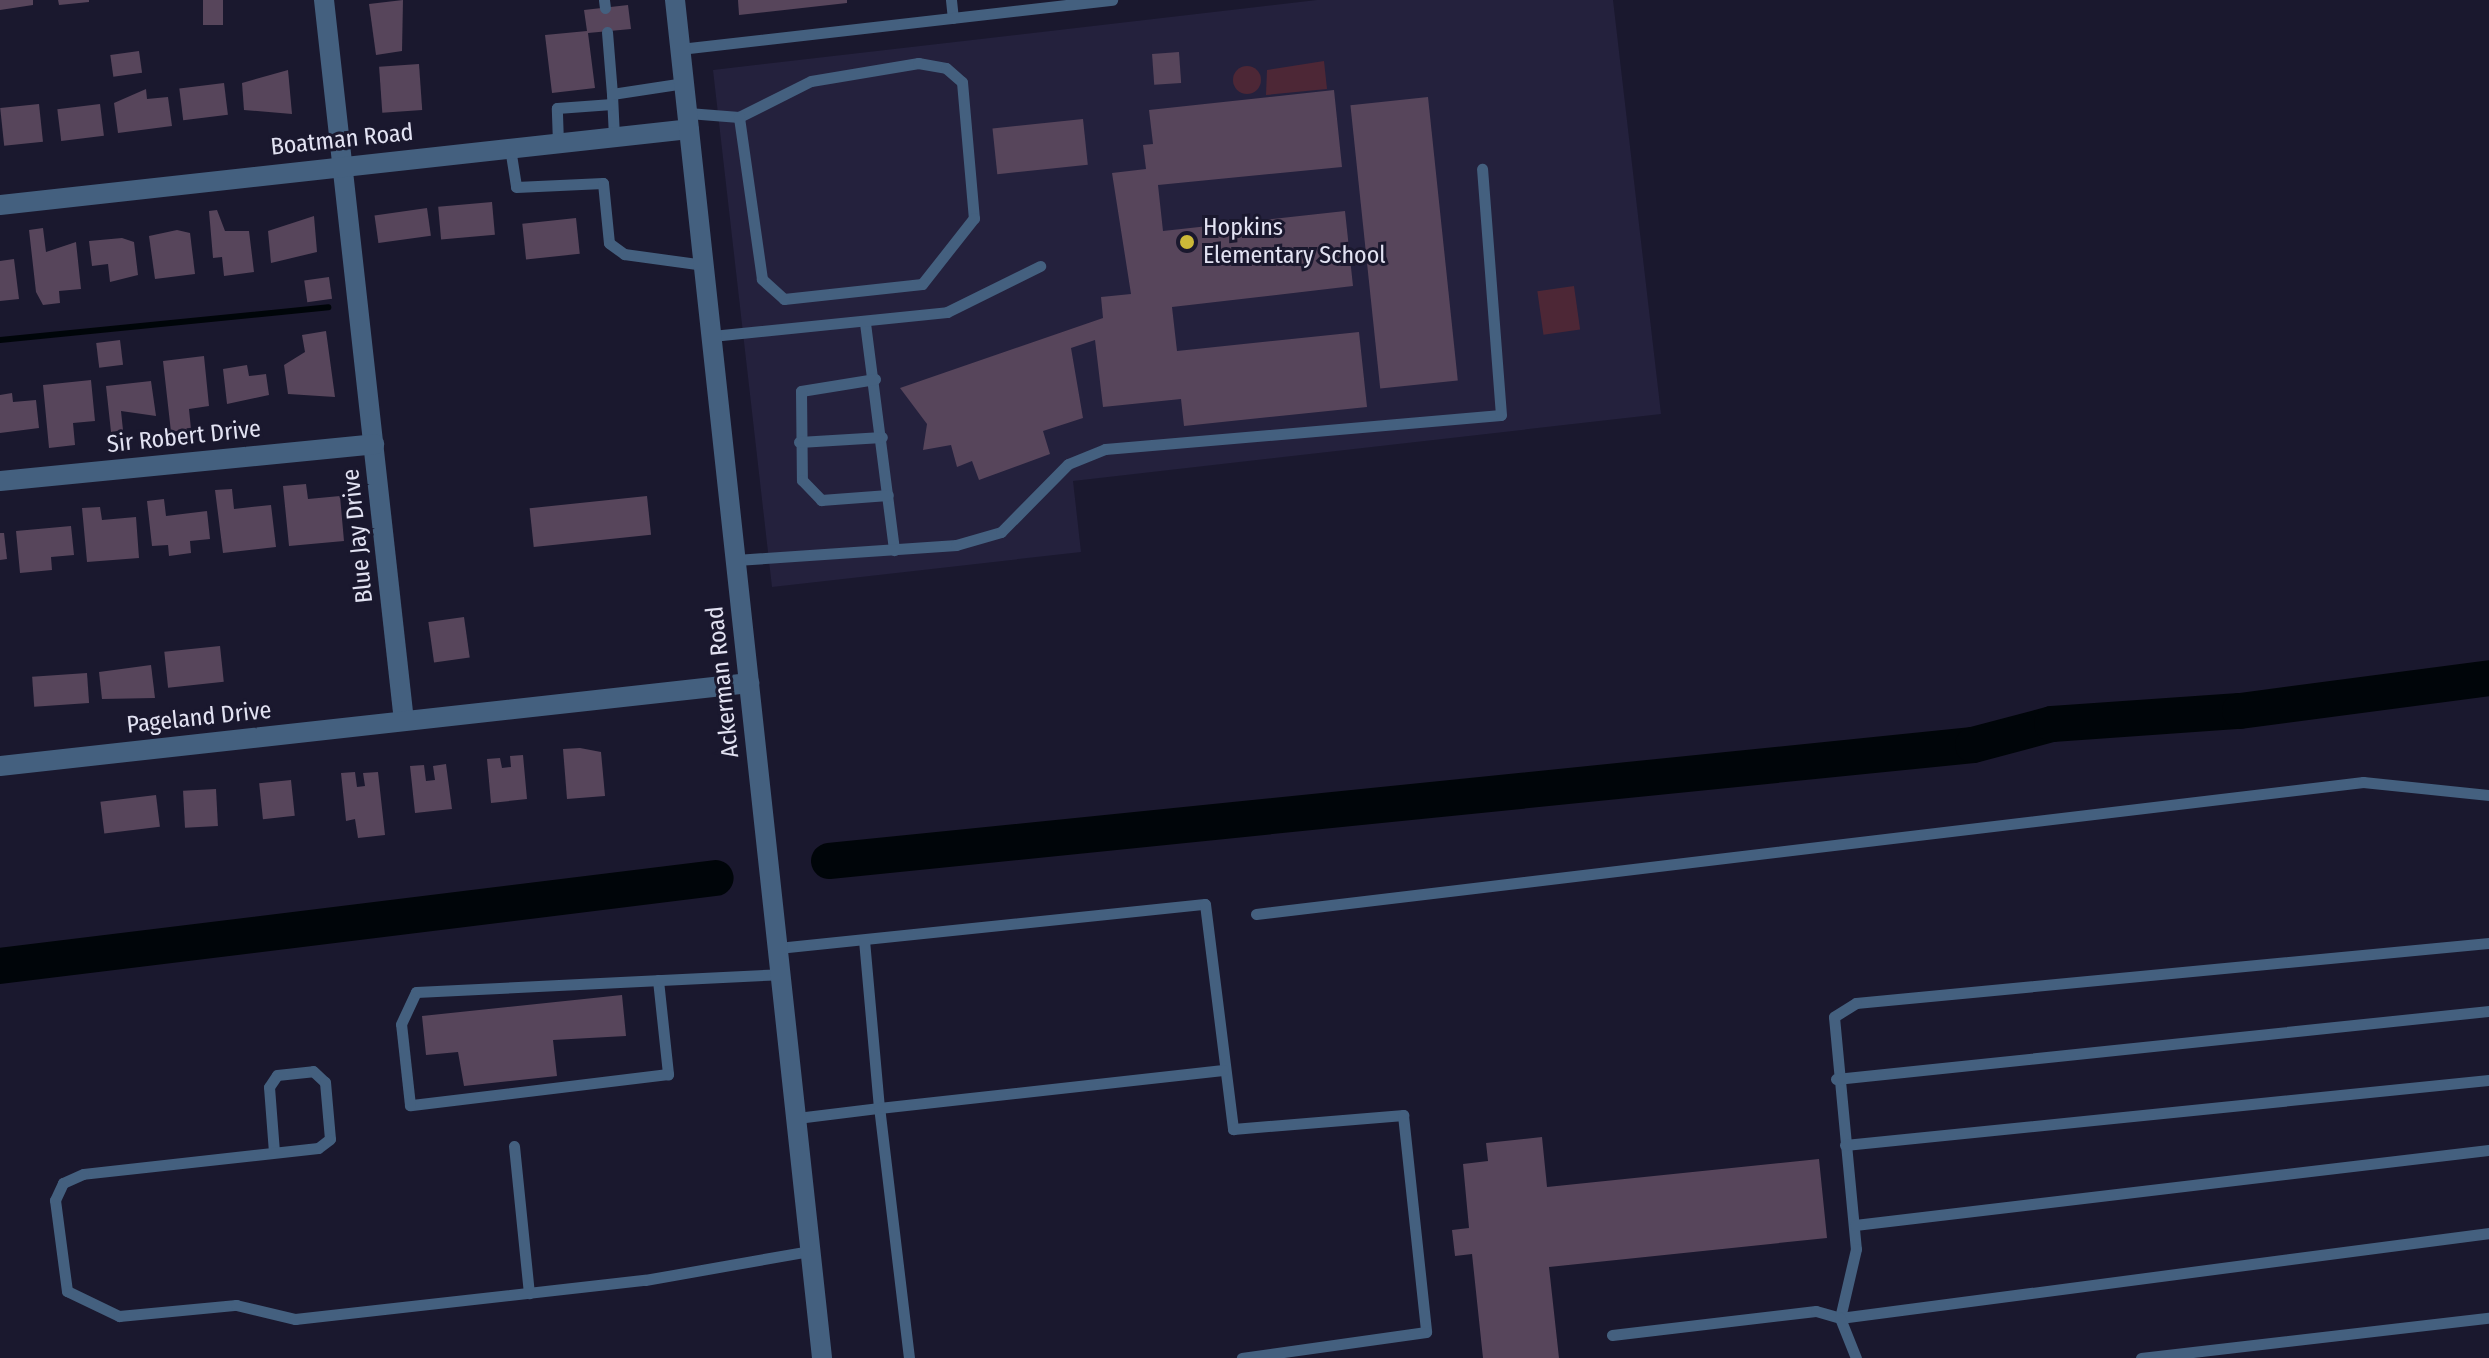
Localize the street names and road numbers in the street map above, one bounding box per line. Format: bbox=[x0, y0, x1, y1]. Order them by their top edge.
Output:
street label: Boatman Road bbox=[269, 118, 415, 162]
street label: Sir Robert Drive bbox=[106, 415, 262, 459]
street label: Blue Jay Drive bbox=[337, 468, 379, 604]
street label: Ackerman Road bbox=[701, 605, 745, 759]
street label: Pageland Drive bbox=[125, 696, 273, 740]

